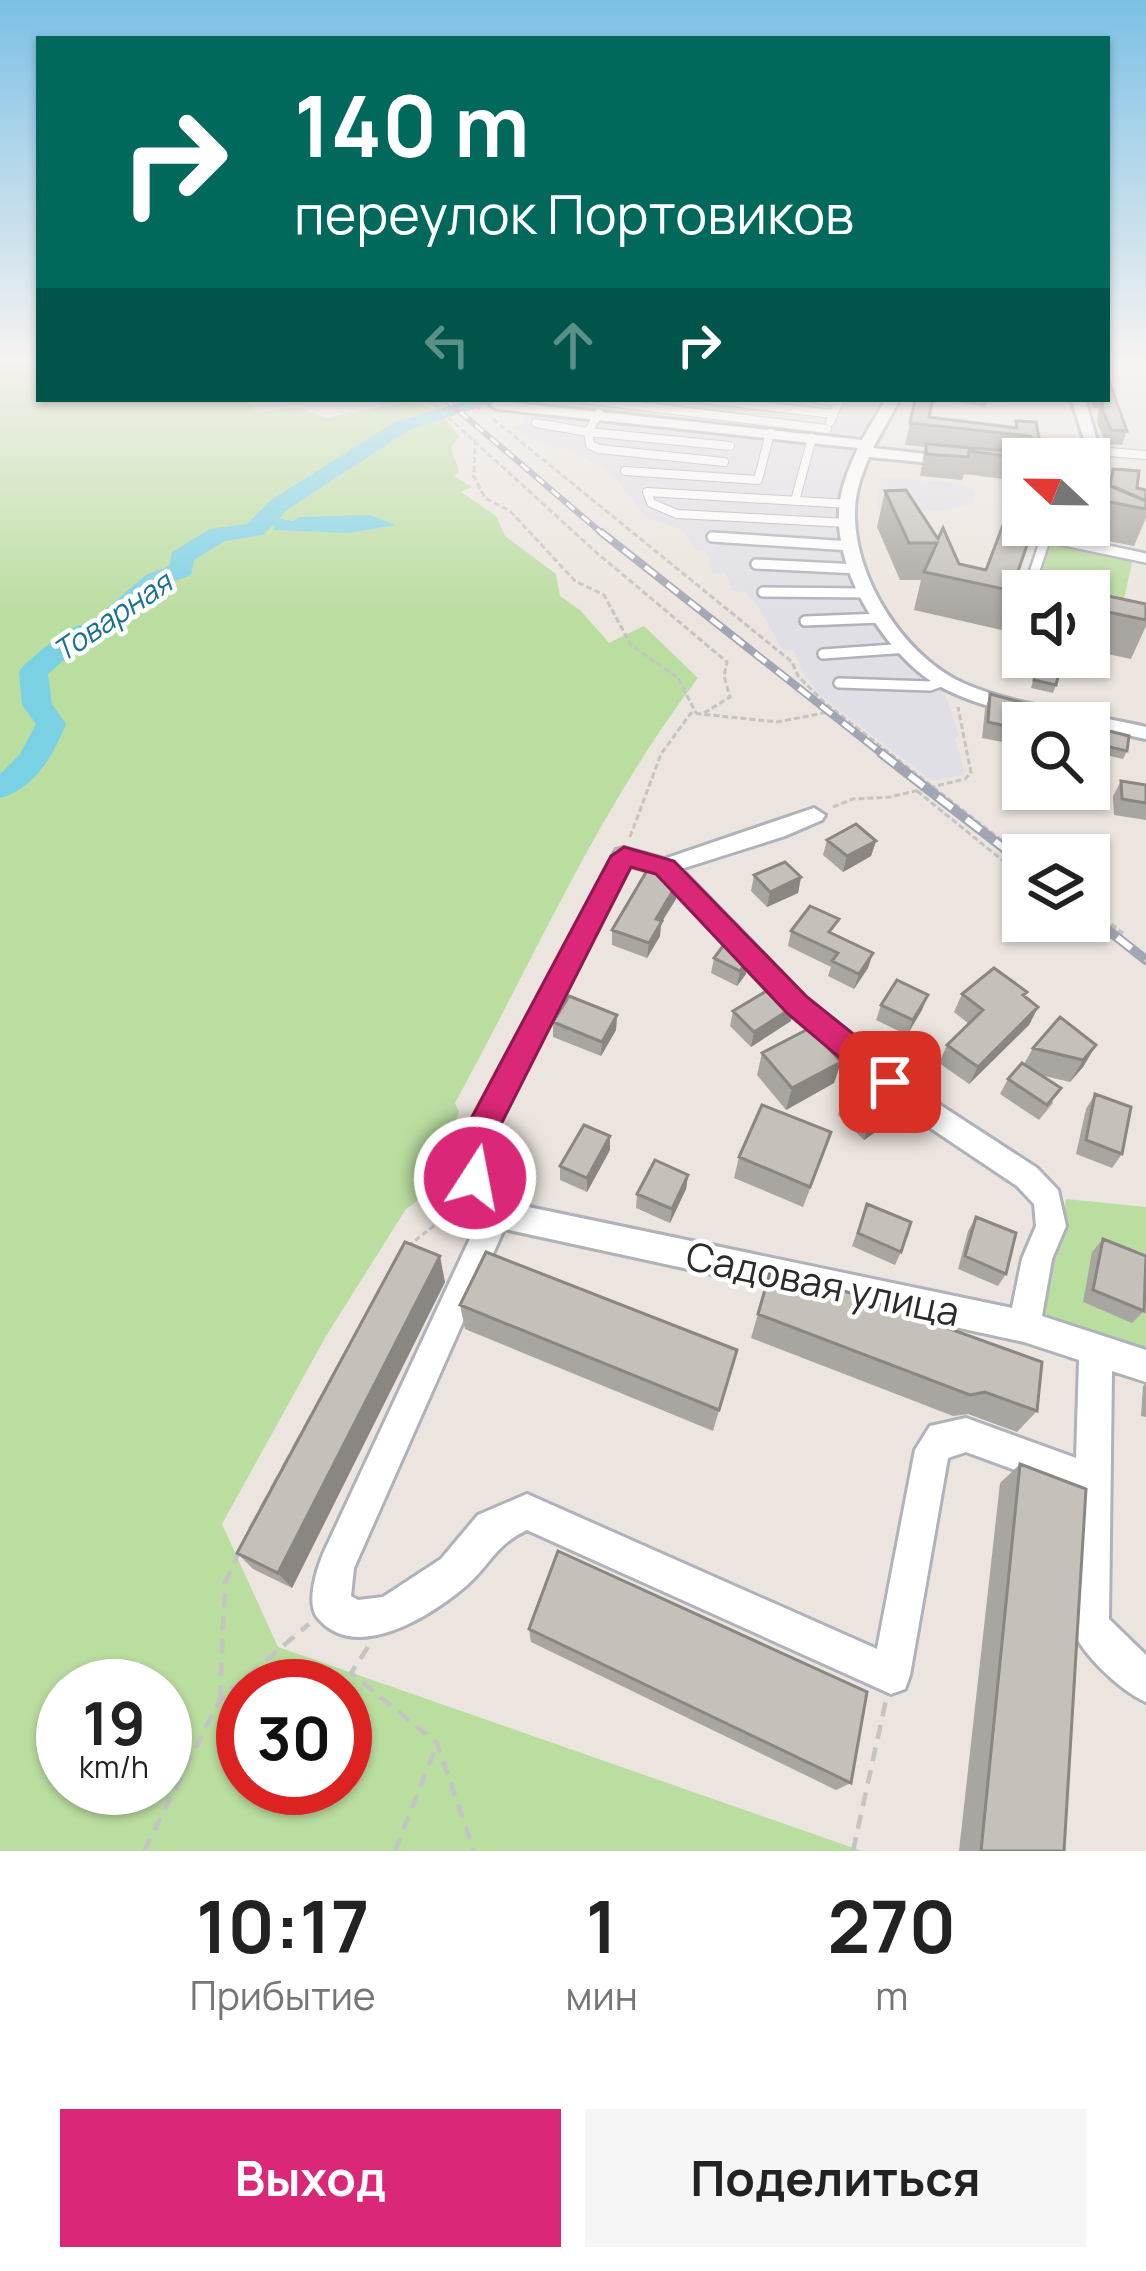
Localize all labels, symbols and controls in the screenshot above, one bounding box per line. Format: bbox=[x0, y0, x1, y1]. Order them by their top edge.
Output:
text: 140 m bbox=[294, 67, 530, 182]
icon: right bbox=[96, 84, 252, 240]
text: переулок Портовиков bbox=[294, 176, 854, 250]
icon: left bbox=[414, 312, 480, 378]
icon: ahead bbox=[540, 312, 606, 378]
icon: right bbox=[666, 312, 732, 378]
north arrow bbox=[1002, 438, 1110, 546]
map controls bbox=[1002, 438, 1110, 942]
water label: Товарная bbox=[45, 560, 181, 671]
button: sound bbox=[1002, 570, 1110, 678]
button: search bbox=[1002, 702, 1110, 810]
button: layers bbox=[1002, 834, 1110, 942]
pin bbox=[839, 1031, 941, 1133]
icon: arrive bbox=[857, 1049, 923, 1115]
position arrow bbox=[412, 1115, 538, 1241]
street label: Садовая улица bbox=[681, 1228, 965, 1338]
speed limit sign: 30 bbox=[216, 1659, 372, 1815]
text: 19 bbox=[82, 1681, 146, 1763]
text: km/h bbox=[79, 1746, 149, 1787]
text: 10:17 bbox=[196, 1876, 370, 1975]
text: 1 bbox=[586, 1876, 617, 1975]
text: 270 bbox=[828, 1876, 956, 1975]
text: Прибытие bbox=[190, 1968, 376, 2022]
text: мин bbox=[565, 1968, 638, 2022]
text: m bbox=[875, 1968, 908, 2022]
button: Выход bbox=[60, 2109, 561, 2247]
button: Поделиться bbox=[585, 2109, 1086, 2247]

